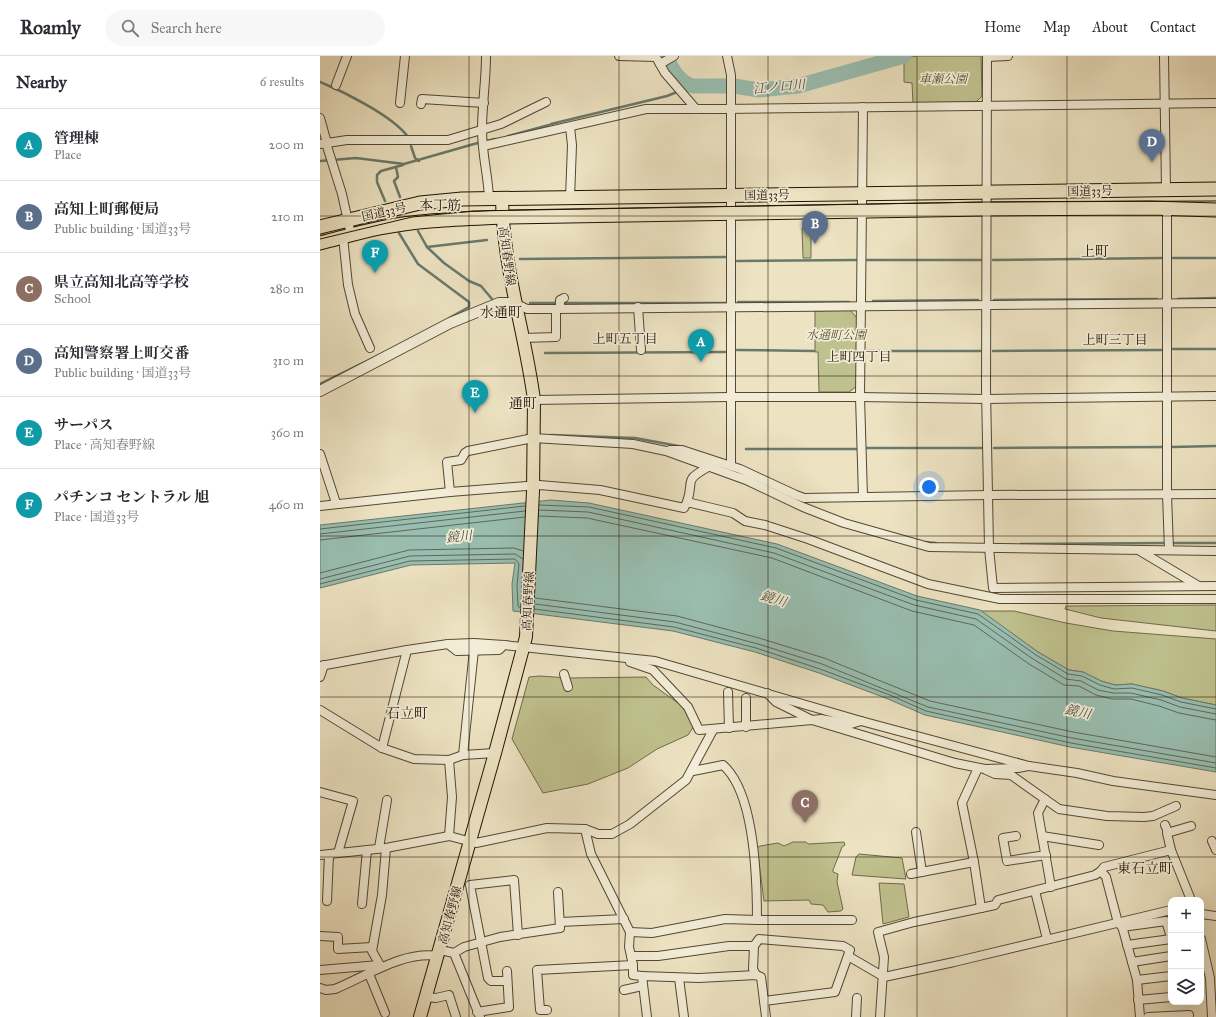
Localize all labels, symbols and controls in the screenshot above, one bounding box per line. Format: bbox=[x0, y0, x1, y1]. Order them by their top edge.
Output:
search box bbox=[105, 10, 385, 46]
text: Roamly bbox=[20, 16, 81, 39]
icon: search bbox=[119, 17, 141, 39]
text: Search here bbox=[151, 19, 222, 37]
text: Home bbox=[984, 19, 1021, 36]
text: Map bbox=[1043, 19, 1070, 36]
text: About bbox=[1092, 19, 1128, 36]
text: Contact bbox=[1150, 19, 1196, 36]
text: Nearby bbox=[16, 72, 67, 93]
park label: 車瀬公園 bbox=[919, 72, 969, 86]
text: 6 results bbox=[260, 74, 304, 90]
water label: 江ノ口川 bbox=[752, 77, 808, 97]
text: 管理棟 bbox=[54, 129, 99, 147]
pin: D bbox=[1139, 129, 1165, 162]
text: A bbox=[25, 137, 33, 153]
text: 200 m bbox=[269, 137, 304, 153]
text: Place bbox=[54, 147, 81, 163]
street label: 国道33号 bbox=[1067, 184, 1113, 198]
street label: 国道33号 bbox=[744, 188, 790, 202]
district label: 本丁筋 bbox=[419, 197, 461, 214]
text: 高知上町郵便局 bbox=[54, 200, 159, 218]
street label: 国道33号 bbox=[360, 200, 408, 224]
text: B bbox=[25, 209, 33, 225]
text: 210 m bbox=[271, 209, 304, 225]
pin: B bbox=[802, 211, 828, 244]
text: Public building · 国道33号 bbox=[54, 221, 191, 237]
street label: 高知春野線 bbox=[496, 225, 518, 287]
pin: F bbox=[362, 240, 388, 273]
district label: 上町 bbox=[1081, 243, 1109, 260]
text: 県立高知北高等学校 bbox=[54, 273, 189, 291]
text: C bbox=[25, 281, 33, 297]
text: 280 m bbox=[269, 281, 304, 297]
text: School bbox=[54, 291, 91, 307]
district label: 水通町 bbox=[480, 304, 522, 321]
park label: 水通町公園 bbox=[806, 328, 868, 342]
pin: A bbox=[688, 329, 714, 362]
district label: 上町五丁目 bbox=[592, 331, 658, 347]
district label: 上町三丁目 bbox=[1082, 332, 1148, 348]
text: 高知警察署上町交番 bbox=[54, 344, 189, 362]
district label: 上町四丁目 bbox=[826, 349, 892, 365]
text: D bbox=[24, 353, 34, 369]
text: 310 m bbox=[272, 353, 304, 369]
text: Public building · 国道33号 bbox=[54, 365, 191, 381]
pin: E bbox=[462, 380, 488, 413]
district label: 通町 bbox=[509, 395, 537, 412]
text: サーパス bbox=[54, 416, 113, 434]
text: E bbox=[24, 425, 34, 441]
text: 360 m bbox=[271, 425, 304, 441]
text: Place · 高知春野線 bbox=[54, 437, 155, 453]
your location bbox=[919, 477, 939, 497]
text: パチンコ セントラル 旭 bbox=[54, 488, 209, 506]
text: F bbox=[25, 497, 33, 513]
text: 460 m bbox=[269, 497, 304, 513]
text: Place · 国道33号 bbox=[54, 509, 139, 525]
water label: 鏡川 bbox=[445, 527, 475, 546]
street label: 高知春野線 bbox=[519, 571, 537, 631]
water label: 鏡川 bbox=[759, 588, 790, 611]
water label: 鏡川 bbox=[1063, 701, 1094, 723]
district label: 石立町 bbox=[386, 705, 428, 722]
pin: C bbox=[792, 790, 818, 823]
district label: 東石立町 bbox=[1117, 860, 1173, 877]
street label: 高知春野線 bbox=[435, 884, 465, 946]
map controls bbox=[1168, 897, 1204, 1005]
button: + bbox=[1168, 897, 1204, 933]
button: − bbox=[1168, 933, 1204, 969]
button: layers bbox=[1168, 969, 1204, 1005]

